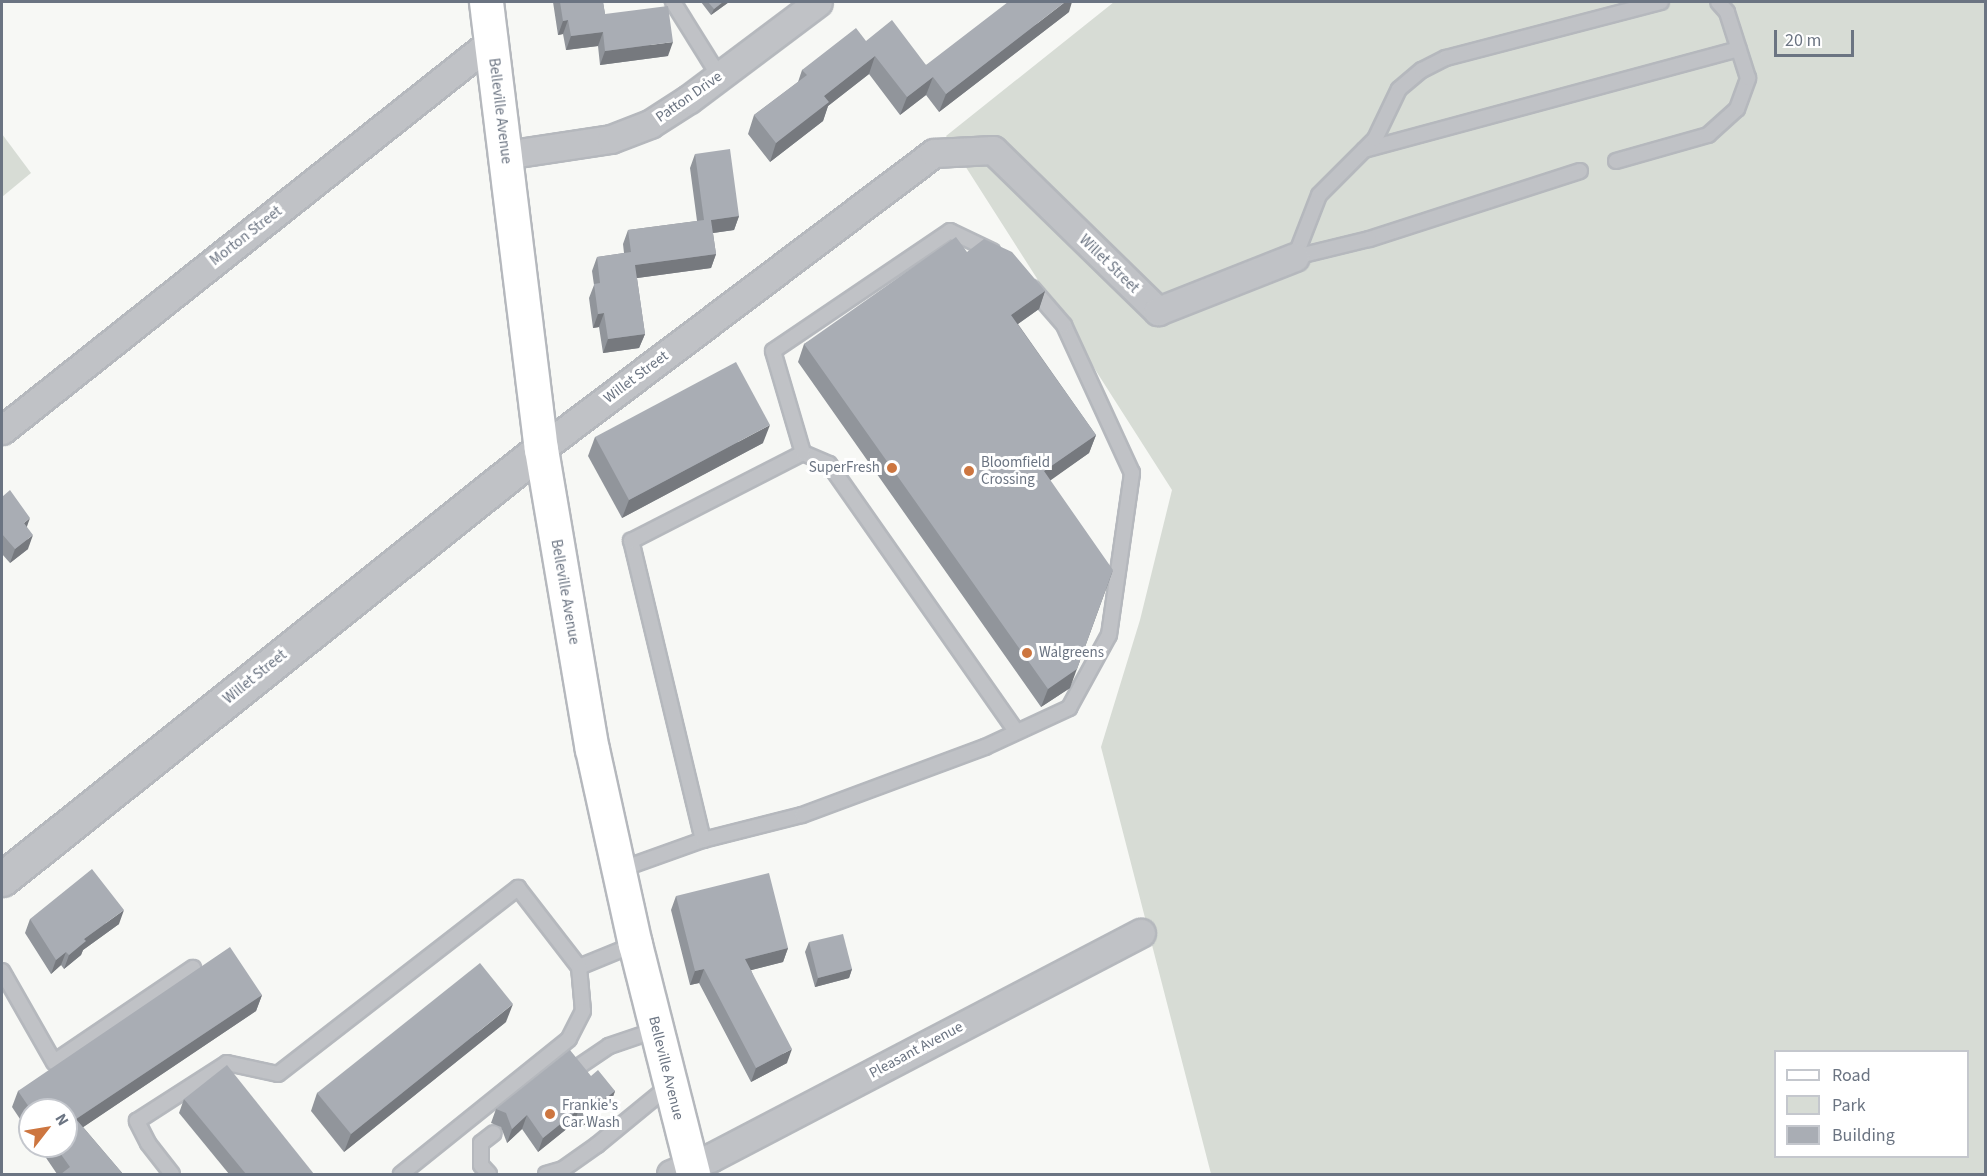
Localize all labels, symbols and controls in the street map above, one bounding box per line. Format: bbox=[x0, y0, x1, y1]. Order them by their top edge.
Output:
scale bar bbox=[1777, 18, 1856, 56]
text: 20 m bbox=[1785, 28, 1821, 53]
street label: Belleville Avenue bbox=[485, 57, 515, 165]
street label: Patton Drive bbox=[652, 68, 726, 126]
street label: Morton Street bbox=[207, 202, 285, 270]
street label: Willet Street bbox=[1075, 231, 1143, 297]
street label: Willet Street bbox=[600, 347, 672, 407]
place label: Bloomfield Crossing bbox=[981, 453, 1050, 488]
place label: SuperFresh bbox=[809, 459, 880, 477]
marker: SuperFresh bbox=[885, 461, 899, 475]
marker: Bloomfield Crossing bbox=[962, 464, 976, 478]
street label: Belleville Avenue bbox=[547, 538, 583, 646]
place label: Walgreens bbox=[1039, 644, 1104, 662]
street label: Willet Street bbox=[220, 646, 290, 708]
marker: Walgreens bbox=[1020, 646, 1034, 660]
street label: Belleville Avenue bbox=[644, 1014, 688, 1122]
street label: Pleasant Avenue bbox=[866, 1018, 966, 1082]
legend bbox=[1774, 1050, 1969, 1158]
text: Road bbox=[1832, 1063, 1871, 1088]
text: Park bbox=[1832, 1093, 1866, 1118]
place label: Frankie's Car Wash bbox=[562, 1096, 620, 1131]
north arrow bbox=[18, 1098, 78, 1158]
marker: Frankie's Car Wash bbox=[543, 1107, 557, 1121]
text: N bbox=[50, 1110, 74, 1130]
text: Building bbox=[1832, 1123, 1895, 1148]

